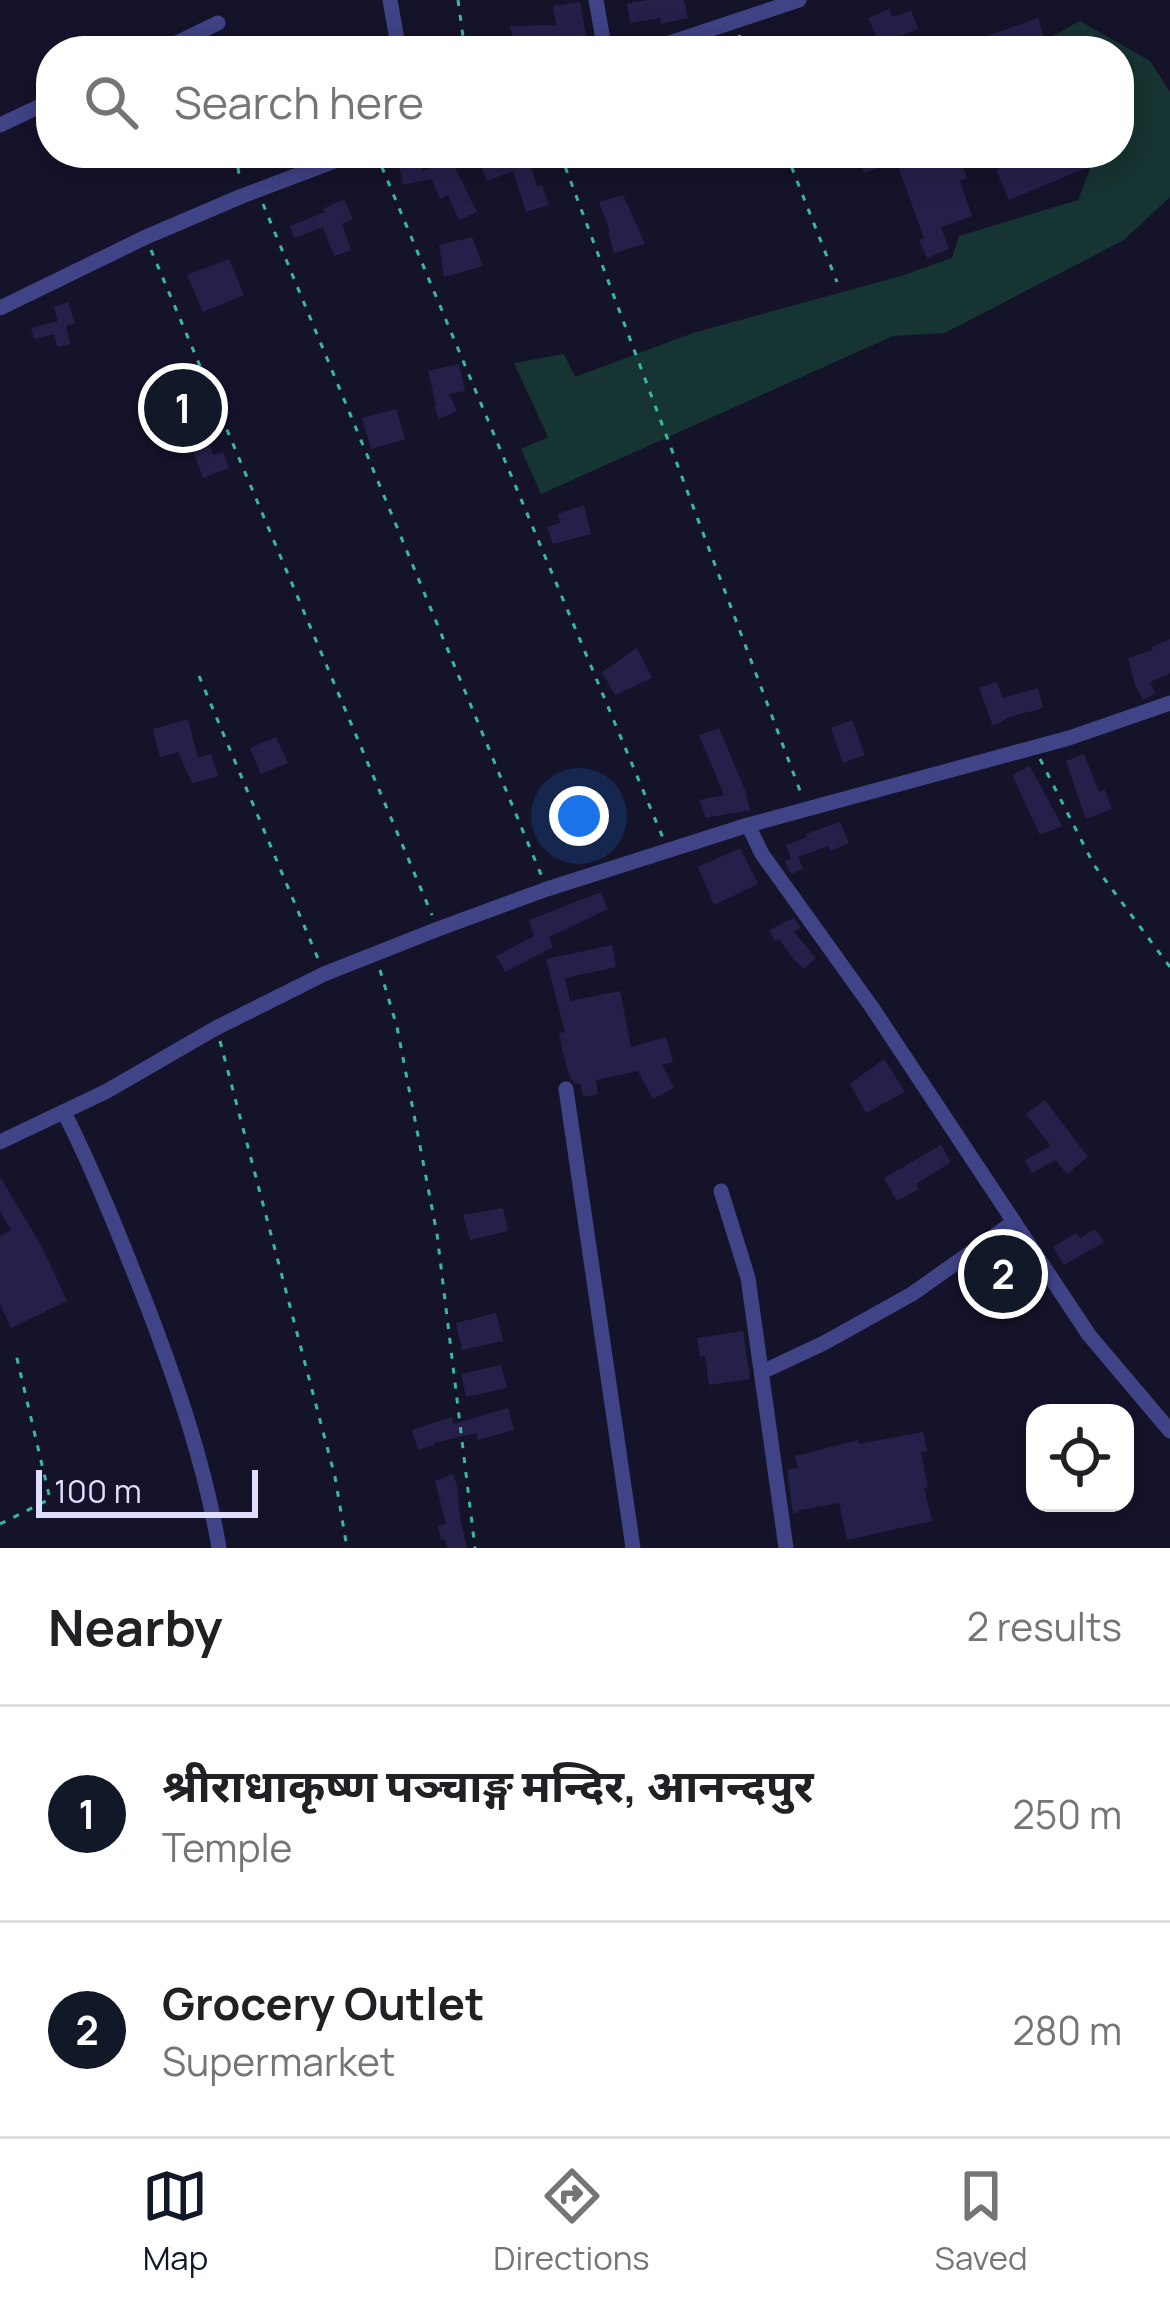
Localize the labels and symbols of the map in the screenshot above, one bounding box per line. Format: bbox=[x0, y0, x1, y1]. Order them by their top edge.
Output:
pin: 1 bbox=[144, 363, 222, 453]
your location bbox=[549, 786, 609, 846]
pin: 2 bbox=[964, 1229, 1042, 1319]
scale bar bbox=[36, 1464, 258, 1517]

